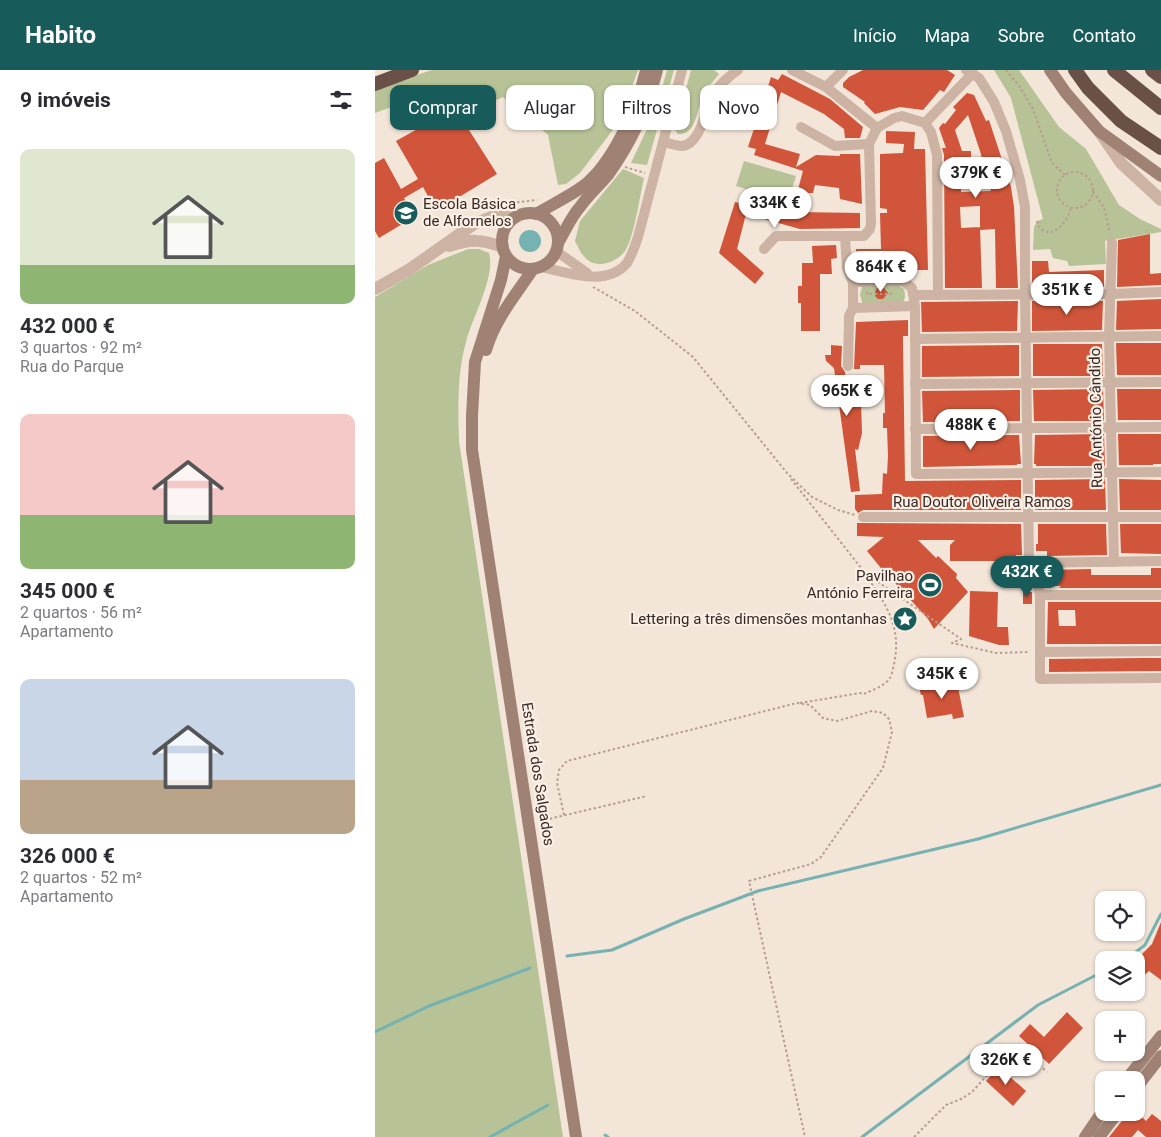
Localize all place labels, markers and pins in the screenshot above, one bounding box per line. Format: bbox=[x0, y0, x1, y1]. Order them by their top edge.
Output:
pin: 379K € bbox=[935, 156, 1017, 199]
pin: 334K € bbox=[734, 186, 816, 229]
place label: Escola Básica de Alfornelos bbox=[423, 195, 516, 230]
school or university icon: Escola Básica de Alfornelos bbox=[393, 200, 419, 226]
pin: 864K € bbox=[840, 250, 922, 293]
pin: 351K € bbox=[1026, 274, 1108, 316]
pin: 965K € bbox=[806, 374, 888, 417]
pin: 488K € bbox=[930, 408, 1012, 451]
pin: 432K € bbox=[986, 556, 1068, 598]
place label: Pavilhao António Ferreira bbox=[807, 567, 913, 602]
sports icon: Pavilhao António Ferreira bbox=[917, 572, 943, 598]
place icon: Lettering a três dimensões montanhas bbox=[892, 606, 918, 632]
place label: Lettering a três dimensões montanhas bbox=[630, 610, 887, 628]
pin: 345K € bbox=[901, 658, 983, 700]
pin: 326K € bbox=[965, 1044, 1047, 1086]

